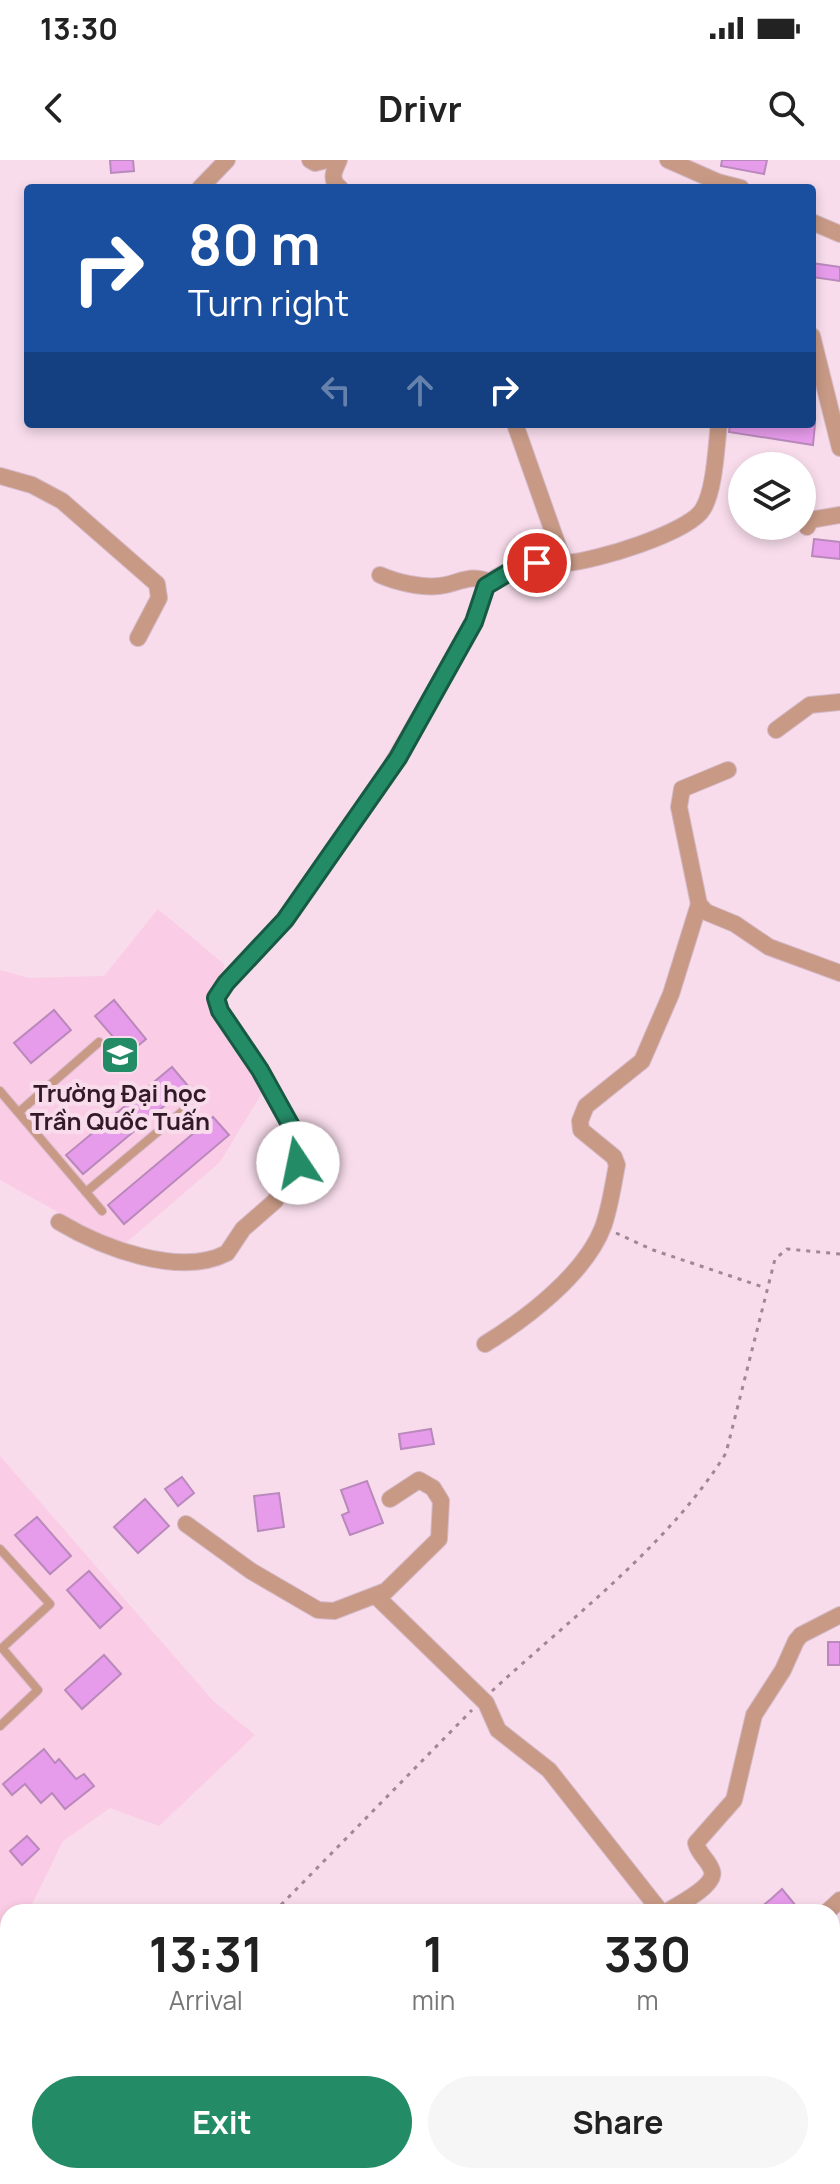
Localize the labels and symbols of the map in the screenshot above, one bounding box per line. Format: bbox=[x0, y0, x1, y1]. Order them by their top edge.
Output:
pin bbox=[503, 529, 571, 597]
school or university icon: Trường Đại học Trần Quốc Tuấn bbox=[99, 1034, 141, 1076]
place label: Trường Đại học Trần Quốc Tuấn bbox=[30, 1076, 210, 1137]
position arrow bbox=[256, 1121, 340, 1205]

